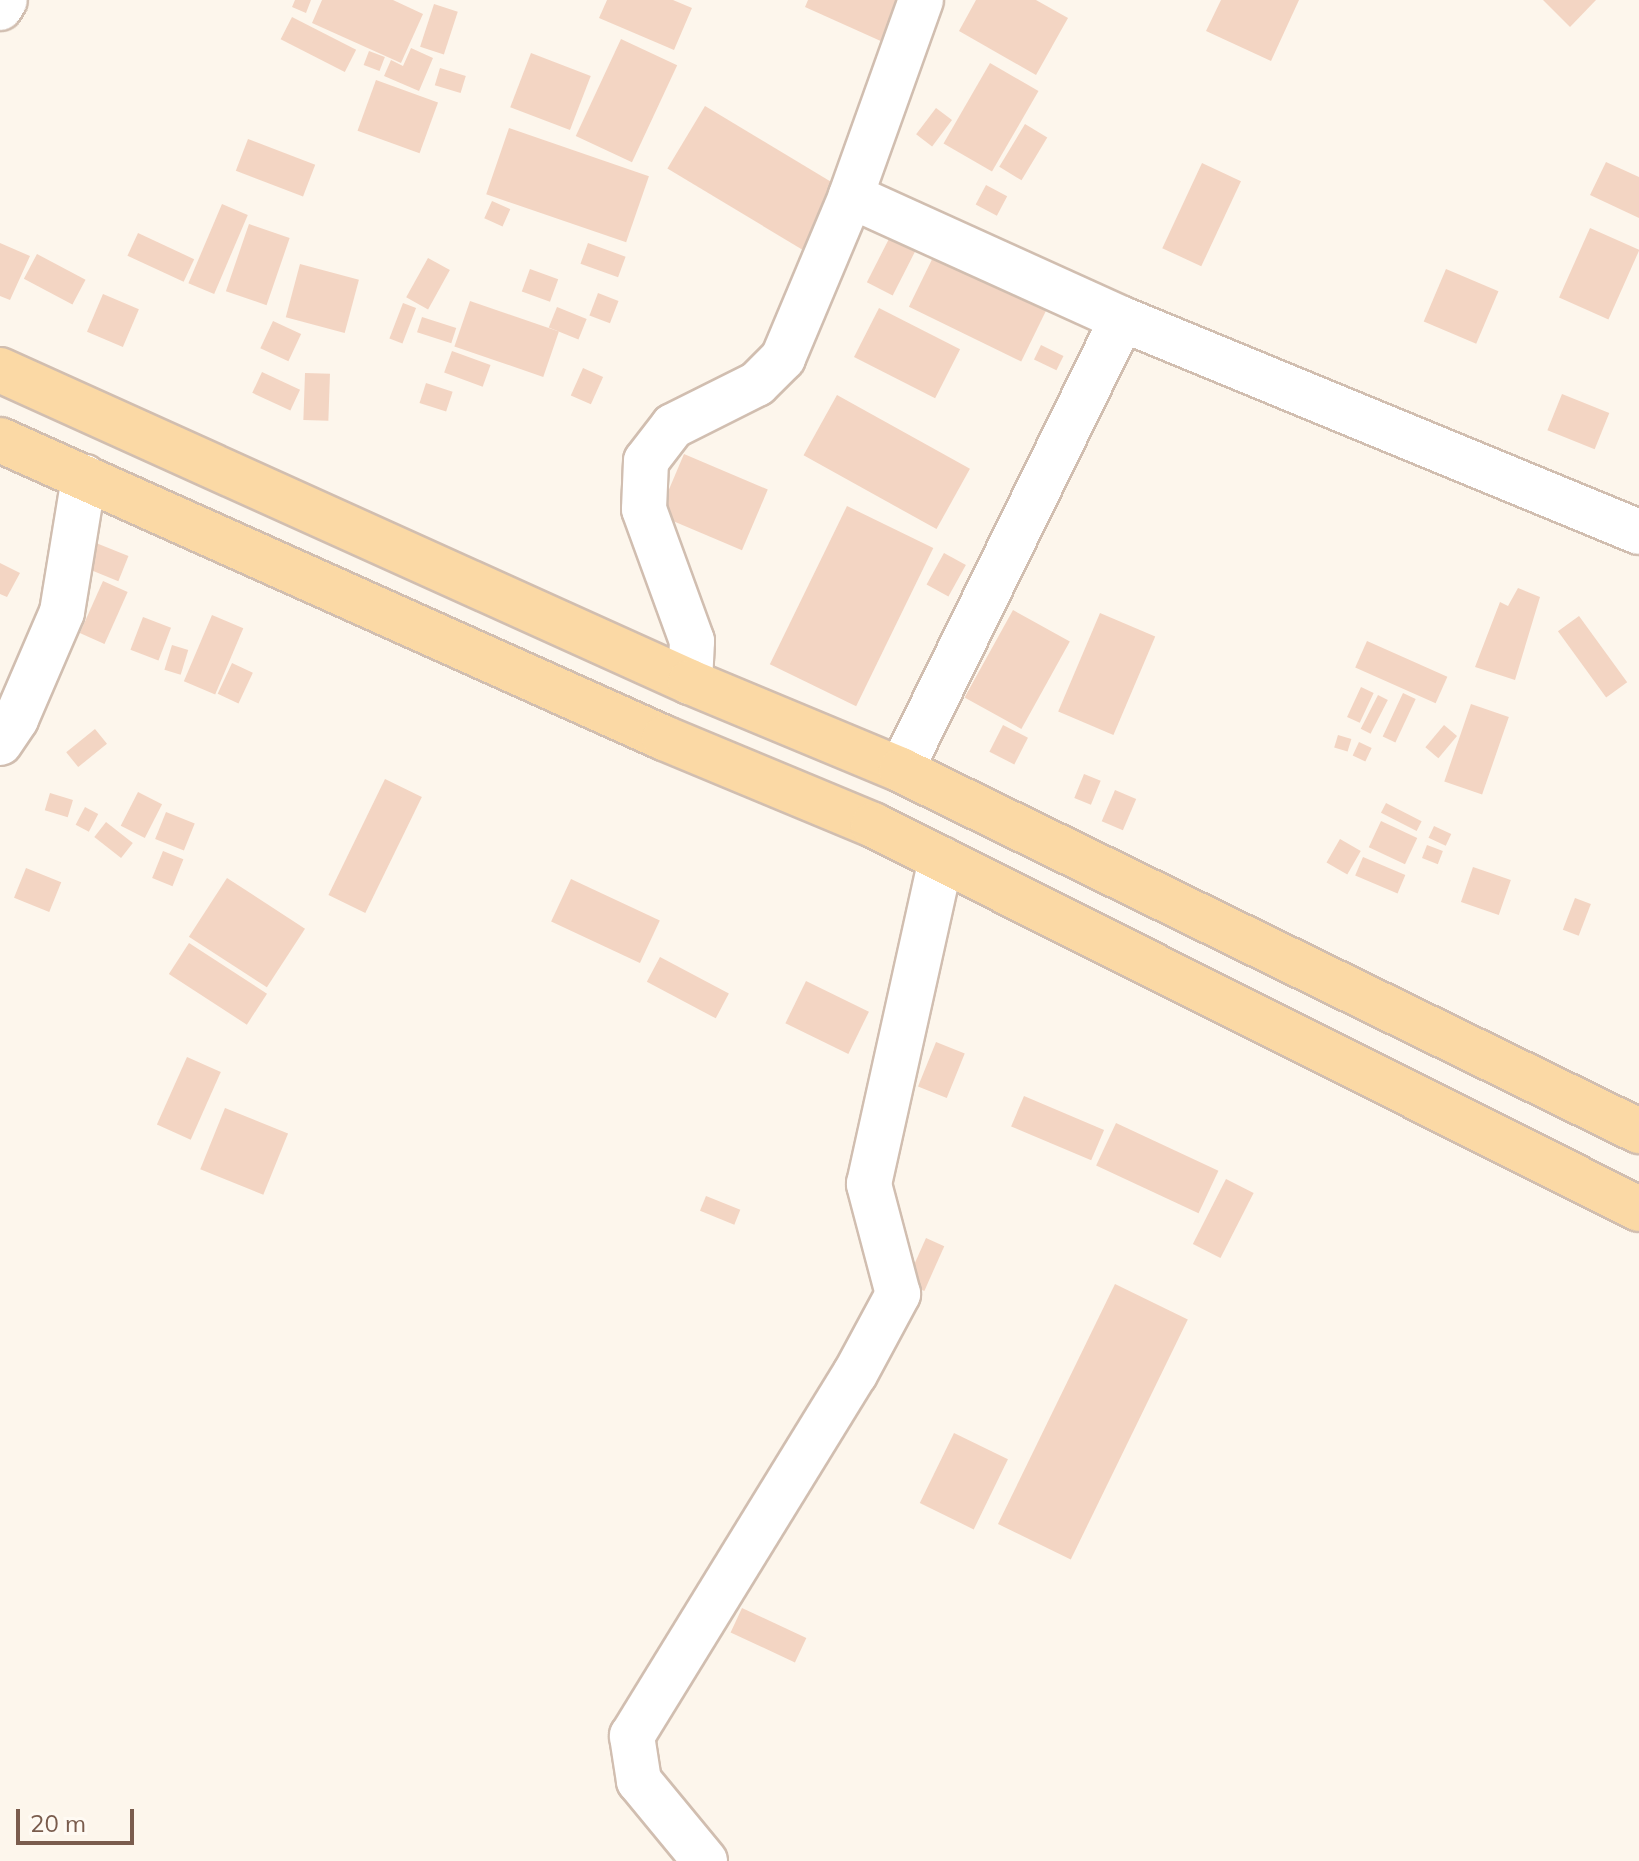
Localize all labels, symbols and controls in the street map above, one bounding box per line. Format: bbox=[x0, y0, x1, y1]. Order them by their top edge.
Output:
scale bar bbox=[20, 1793, 138, 1843]
text: 20 m bbox=[30, 1808, 86, 1838]

